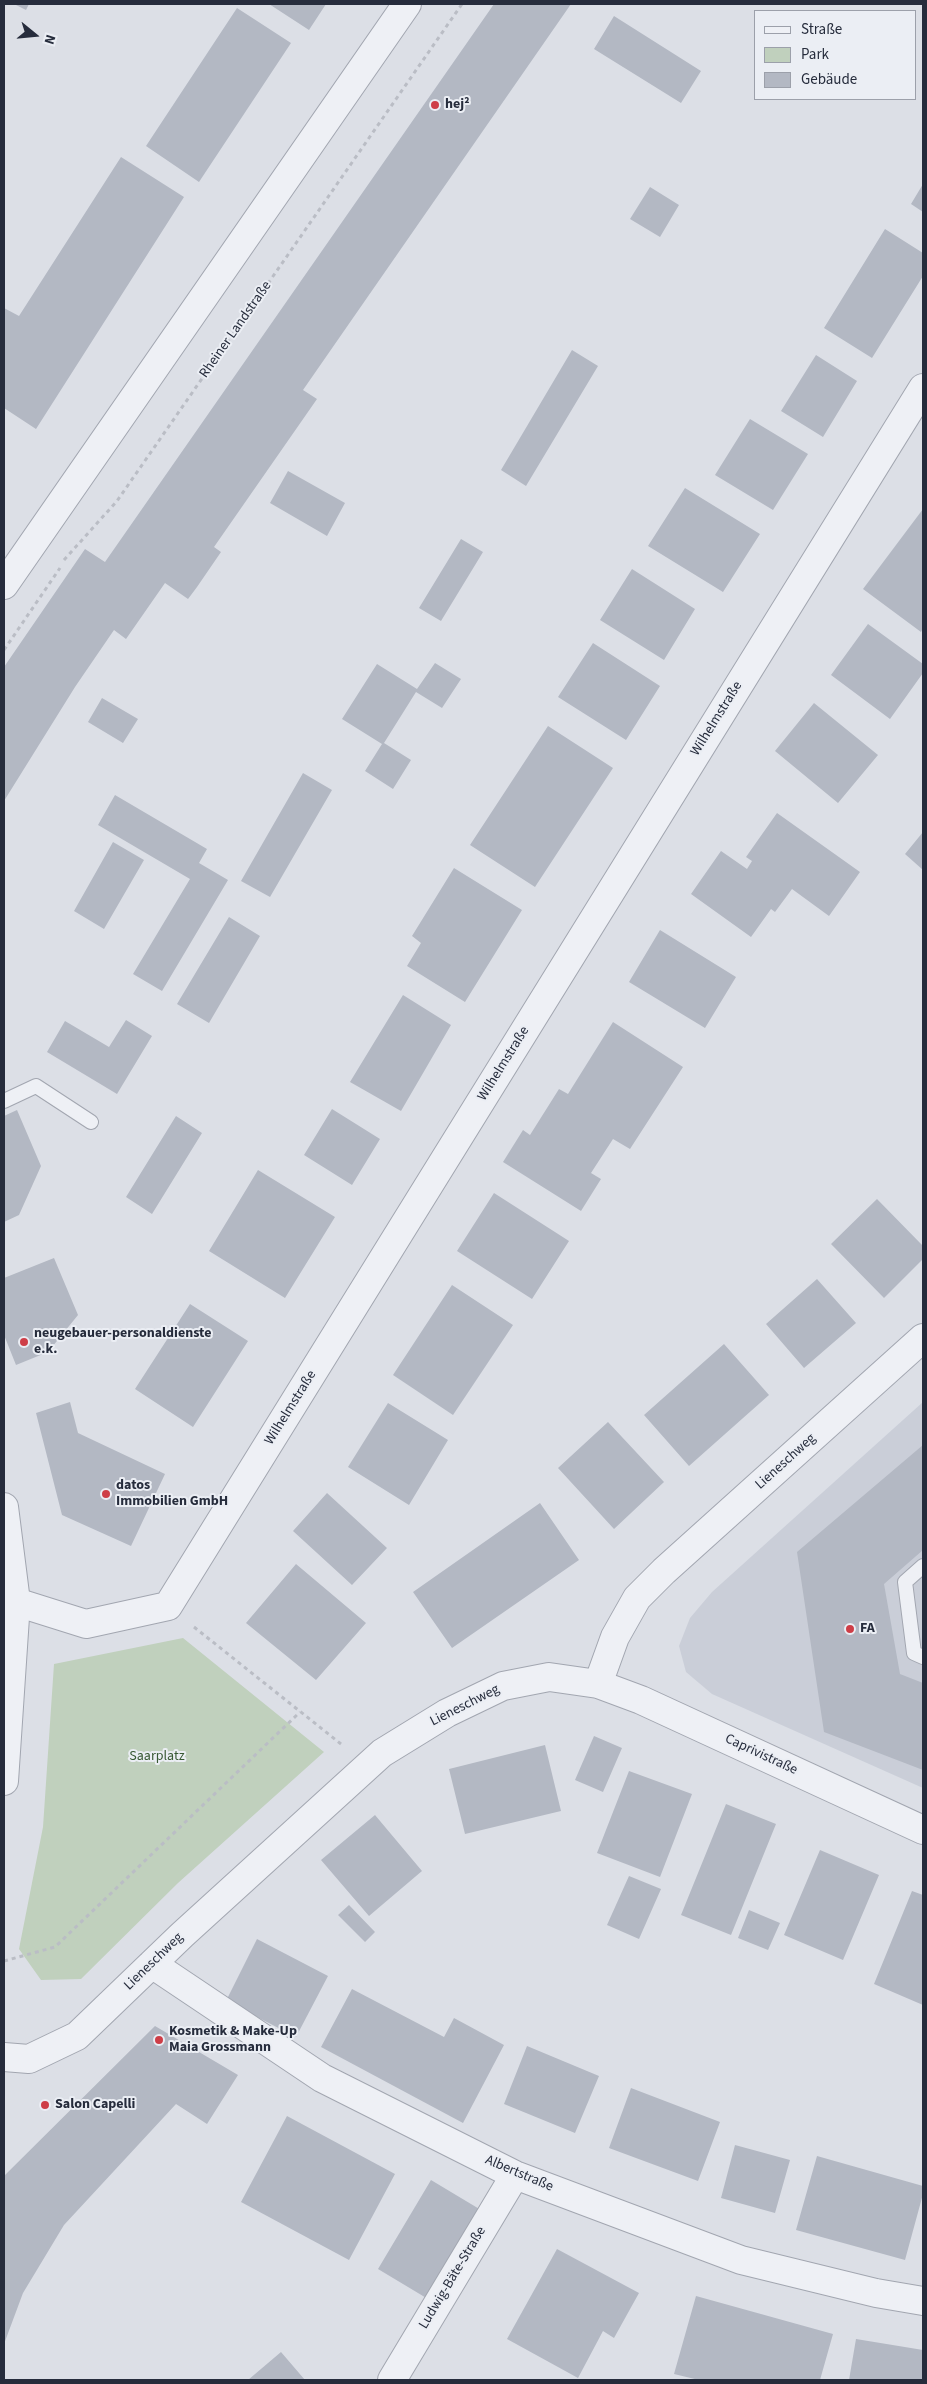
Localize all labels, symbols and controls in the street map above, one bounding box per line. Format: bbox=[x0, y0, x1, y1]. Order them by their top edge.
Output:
north arrow bbox=[10, 10, 60, 60]
legend bbox=[754, 10, 917, 100]
text: Straße bbox=[801, 19, 842, 40]
text: N bbox=[38, 32, 60, 47]
text: Park bbox=[801, 44, 829, 65]
text: Gebäude bbox=[801, 69, 857, 90]
place label: hej² bbox=[445, 97, 469, 113]
marker: hej² bbox=[429, 99, 441, 111]
street label: Rheiner Landstraße bbox=[196, 278, 276, 382]
street label: Wilhelmstraße bbox=[687, 679, 747, 759]
street label: Wilhelmstraße bbox=[474, 1024, 534, 1104]
place label: neugebauer-personaldienste e.k. bbox=[34, 1326, 211, 1358]
marker: neugebauer-personaldienste e.k. bbox=[18, 1336, 30, 1348]
street label: Wilhelmstraße bbox=[261, 1368, 321, 1448]
street label: Lieneschweg bbox=[752, 1430, 820, 1494]
place label: datos Immobilien GmbH bbox=[116, 1478, 228, 1510]
marker: datos Immobilien GmbH bbox=[100, 1488, 112, 1500]
place label: FA bbox=[860, 1621, 875, 1637]
marker: FA bbox=[844, 1623, 856, 1635]
street label: Lieneschweg bbox=[428, 1681, 502, 1731]
street label: Caprivistraße bbox=[722, 1731, 800, 1779]
park label: Saarplatz bbox=[129, 1749, 185, 1765]
street label: Lieneschweg bbox=[121, 1930, 187, 1994]
place label: Kosmetik & Make-Up Maia Grossmann bbox=[169, 2024, 297, 2056]
marker: Kosmetik & Make-Up Maia Grossmann bbox=[153, 2034, 165, 2046]
place label: Salon Capelli bbox=[55, 2097, 135, 2113]
marker: Salon Capelli bbox=[39, 2099, 51, 2111]
street label: Albertstraße bbox=[482, 2152, 556, 2196]
street label: Ludwig-Bäte-Straße bbox=[416, 2224, 490, 2332]

